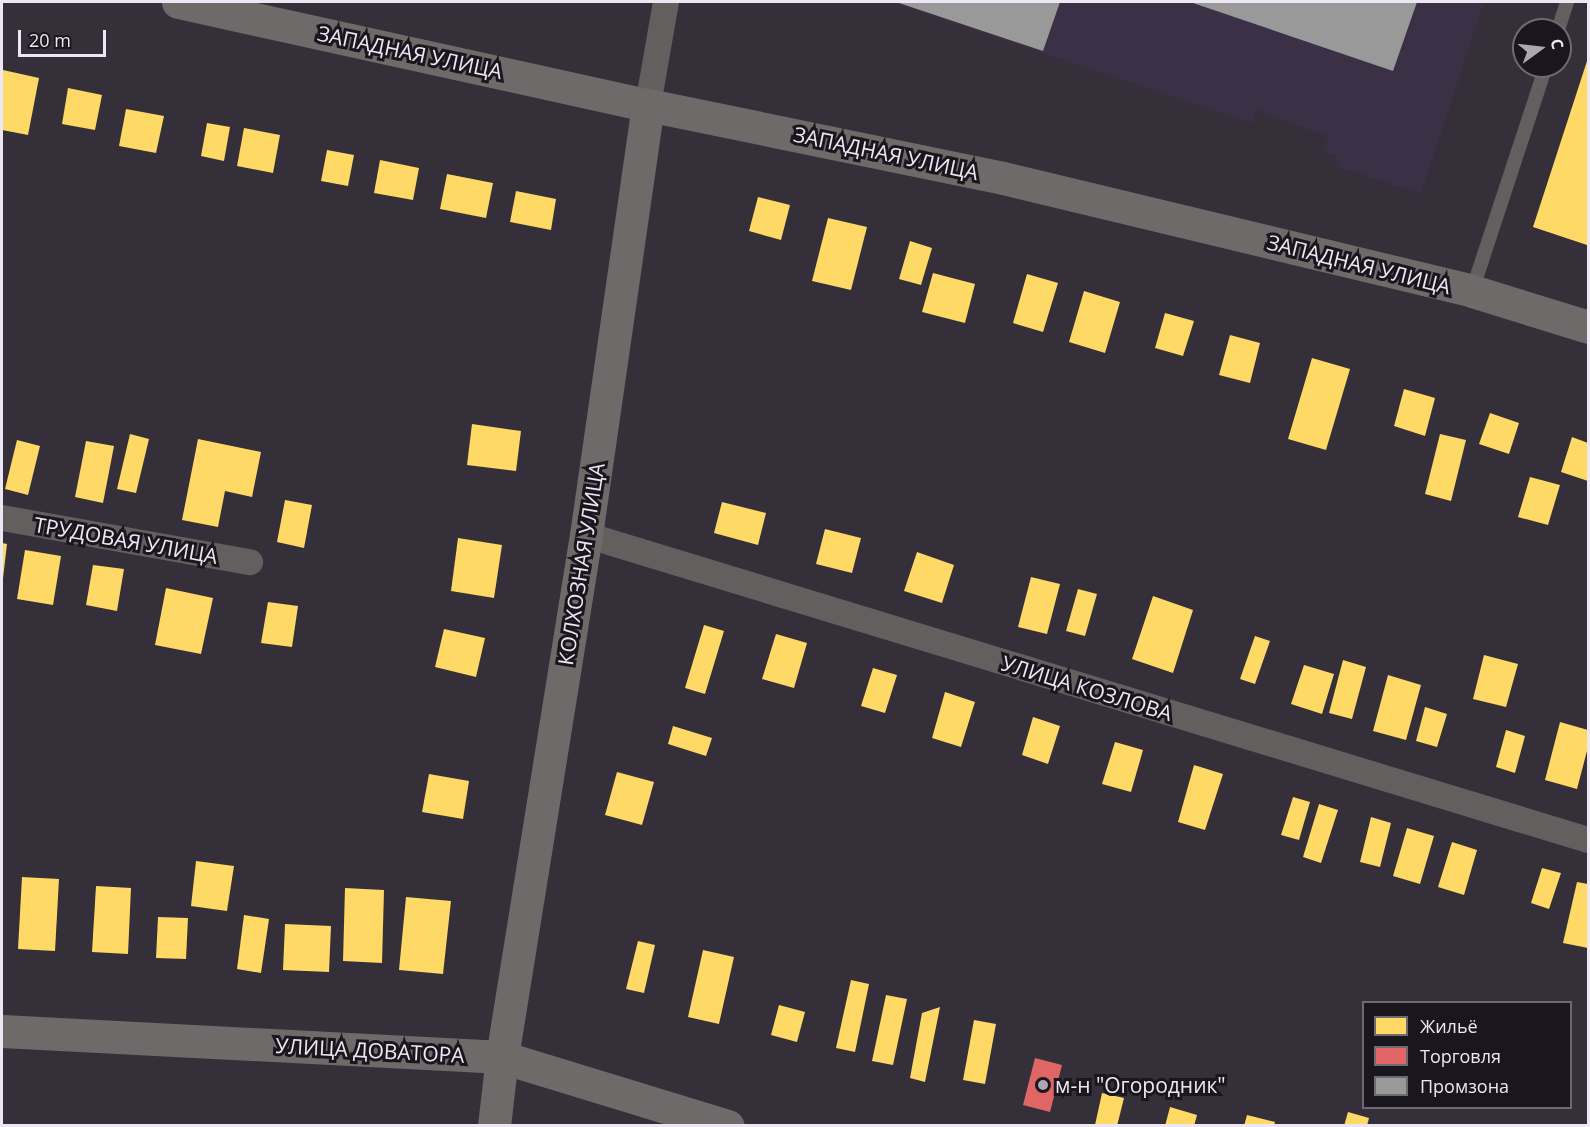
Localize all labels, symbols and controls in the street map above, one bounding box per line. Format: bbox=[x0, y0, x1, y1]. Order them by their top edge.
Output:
scale bar bbox=[21, 18, 110, 56]
north arrow bbox=[1512, 18, 1572, 78]
street label: ЗАПАДНАЯ УЛИЦА bbox=[315, 20, 505, 84]
text: 20 m bbox=[29, 28, 71, 52]
text: С bbox=[1546, 36, 1569, 52]
street label: ЗАПАДНАЯ УЛИЦА bbox=[791, 121, 981, 185]
street label: ЗАПАДНАЯ УЛИЦА bbox=[1265, 229, 1453, 299]
street label: КОЛХОЗНАЯ УЛИЦА bbox=[553, 461, 609, 667]
street label: ТРУДОВАЯ УЛИЦА bbox=[32, 511, 220, 569]
street label: УЛИЦА КОЗЛОВА bbox=[999, 650, 1175, 726]
legend bbox=[1362, 1001, 1572, 1109]
text: Жильё bbox=[1420, 1014, 1478, 1038]
street label: УЛИЦА ДОВАТОРА bbox=[275, 1032, 465, 1068]
text: Торговля bbox=[1420, 1044, 1501, 1068]
place label: м-н "Огородник" bbox=[1055, 1072, 1226, 1098]
text: Промзона bbox=[1420, 1074, 1509, 1098]
marker: м-н "Огородник" bbox=[1036, 1078, 1050, 1092]

